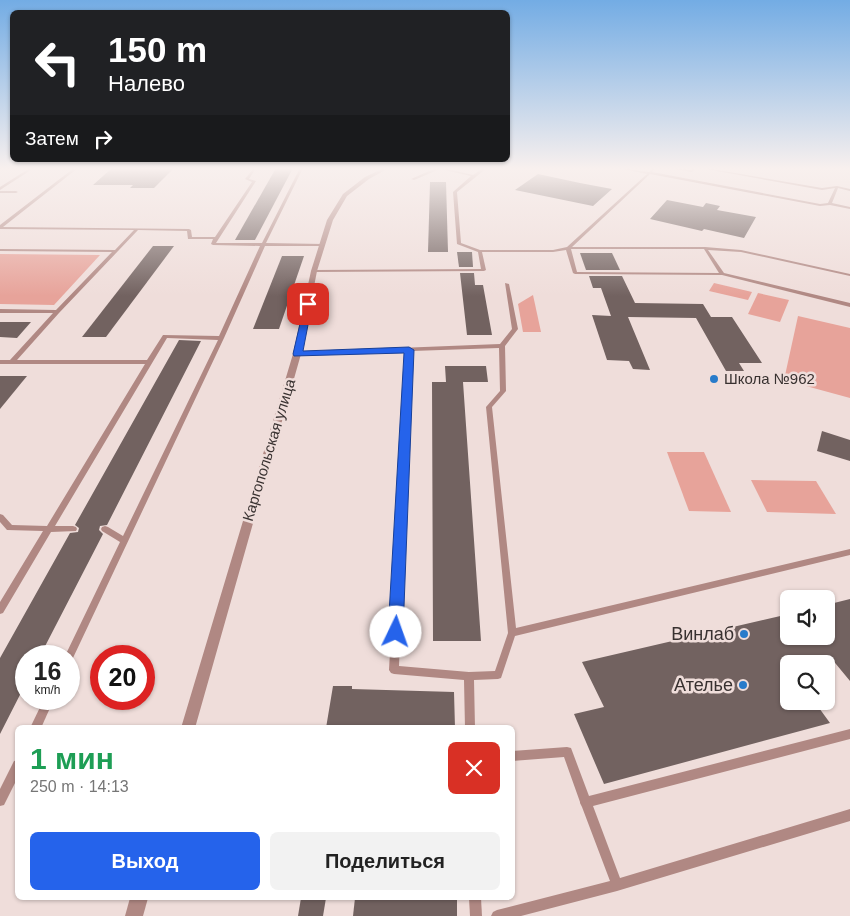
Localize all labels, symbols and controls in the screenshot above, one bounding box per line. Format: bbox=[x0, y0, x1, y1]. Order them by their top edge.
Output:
icon: left bbox=[25, 30, 90, 95]
text: 150 m bbox=[108, 30, 207, 69]
text: Налево bbox=[108, 71, 185, 96]
icon: right bbox=[89, 125, 117, 153]
text: Затем bbox=[25, 128, 79, 149]
pin bbox=[287, 283, 329, 325]
icon: arrive bbox=[294, 290, 322, 318]
place label: Школа №962 bbox=[724, 370, 815, 387]
marker: Школа №962 bbox=[708, 373, 720, 385]
street label: Каргопольская улица bbox=[239, 376, 298, 523]
map controls bbox=[780, 590, 835, 710]
button: sound bbox=[780, 590, 835, 645]
position arrow bbox=[369, 605, 421, 657]
place label: Винлаб bbox=[671, 624, 734, 644]
marker: Винлаб bbox=[738, 628, 750, 640]
speed limit sign: 20 bbox=[90, 645, 155, 710]
button: search bbox=[780, 655, 835, 710]
text: 16 bbox=[34, 657, 61, 685]
place label: Ателье bbox=[674, 675, 733, 695]
marker: Ателье bbox=[737, 679, 749, 691]
text: km/h bbox=[34, 683, 61, 697]
text: 1 мин bbox=[30, 742, 114, 775]
button: close bbox=[448, 742, 500, 794]
text: 250 m · 14:13 bbox=[30, 778, 129, 795]
button: Выход bbox=[30, 832, 260, 890]
button: Поделиться bbox=[270, 832, 500, 890]

